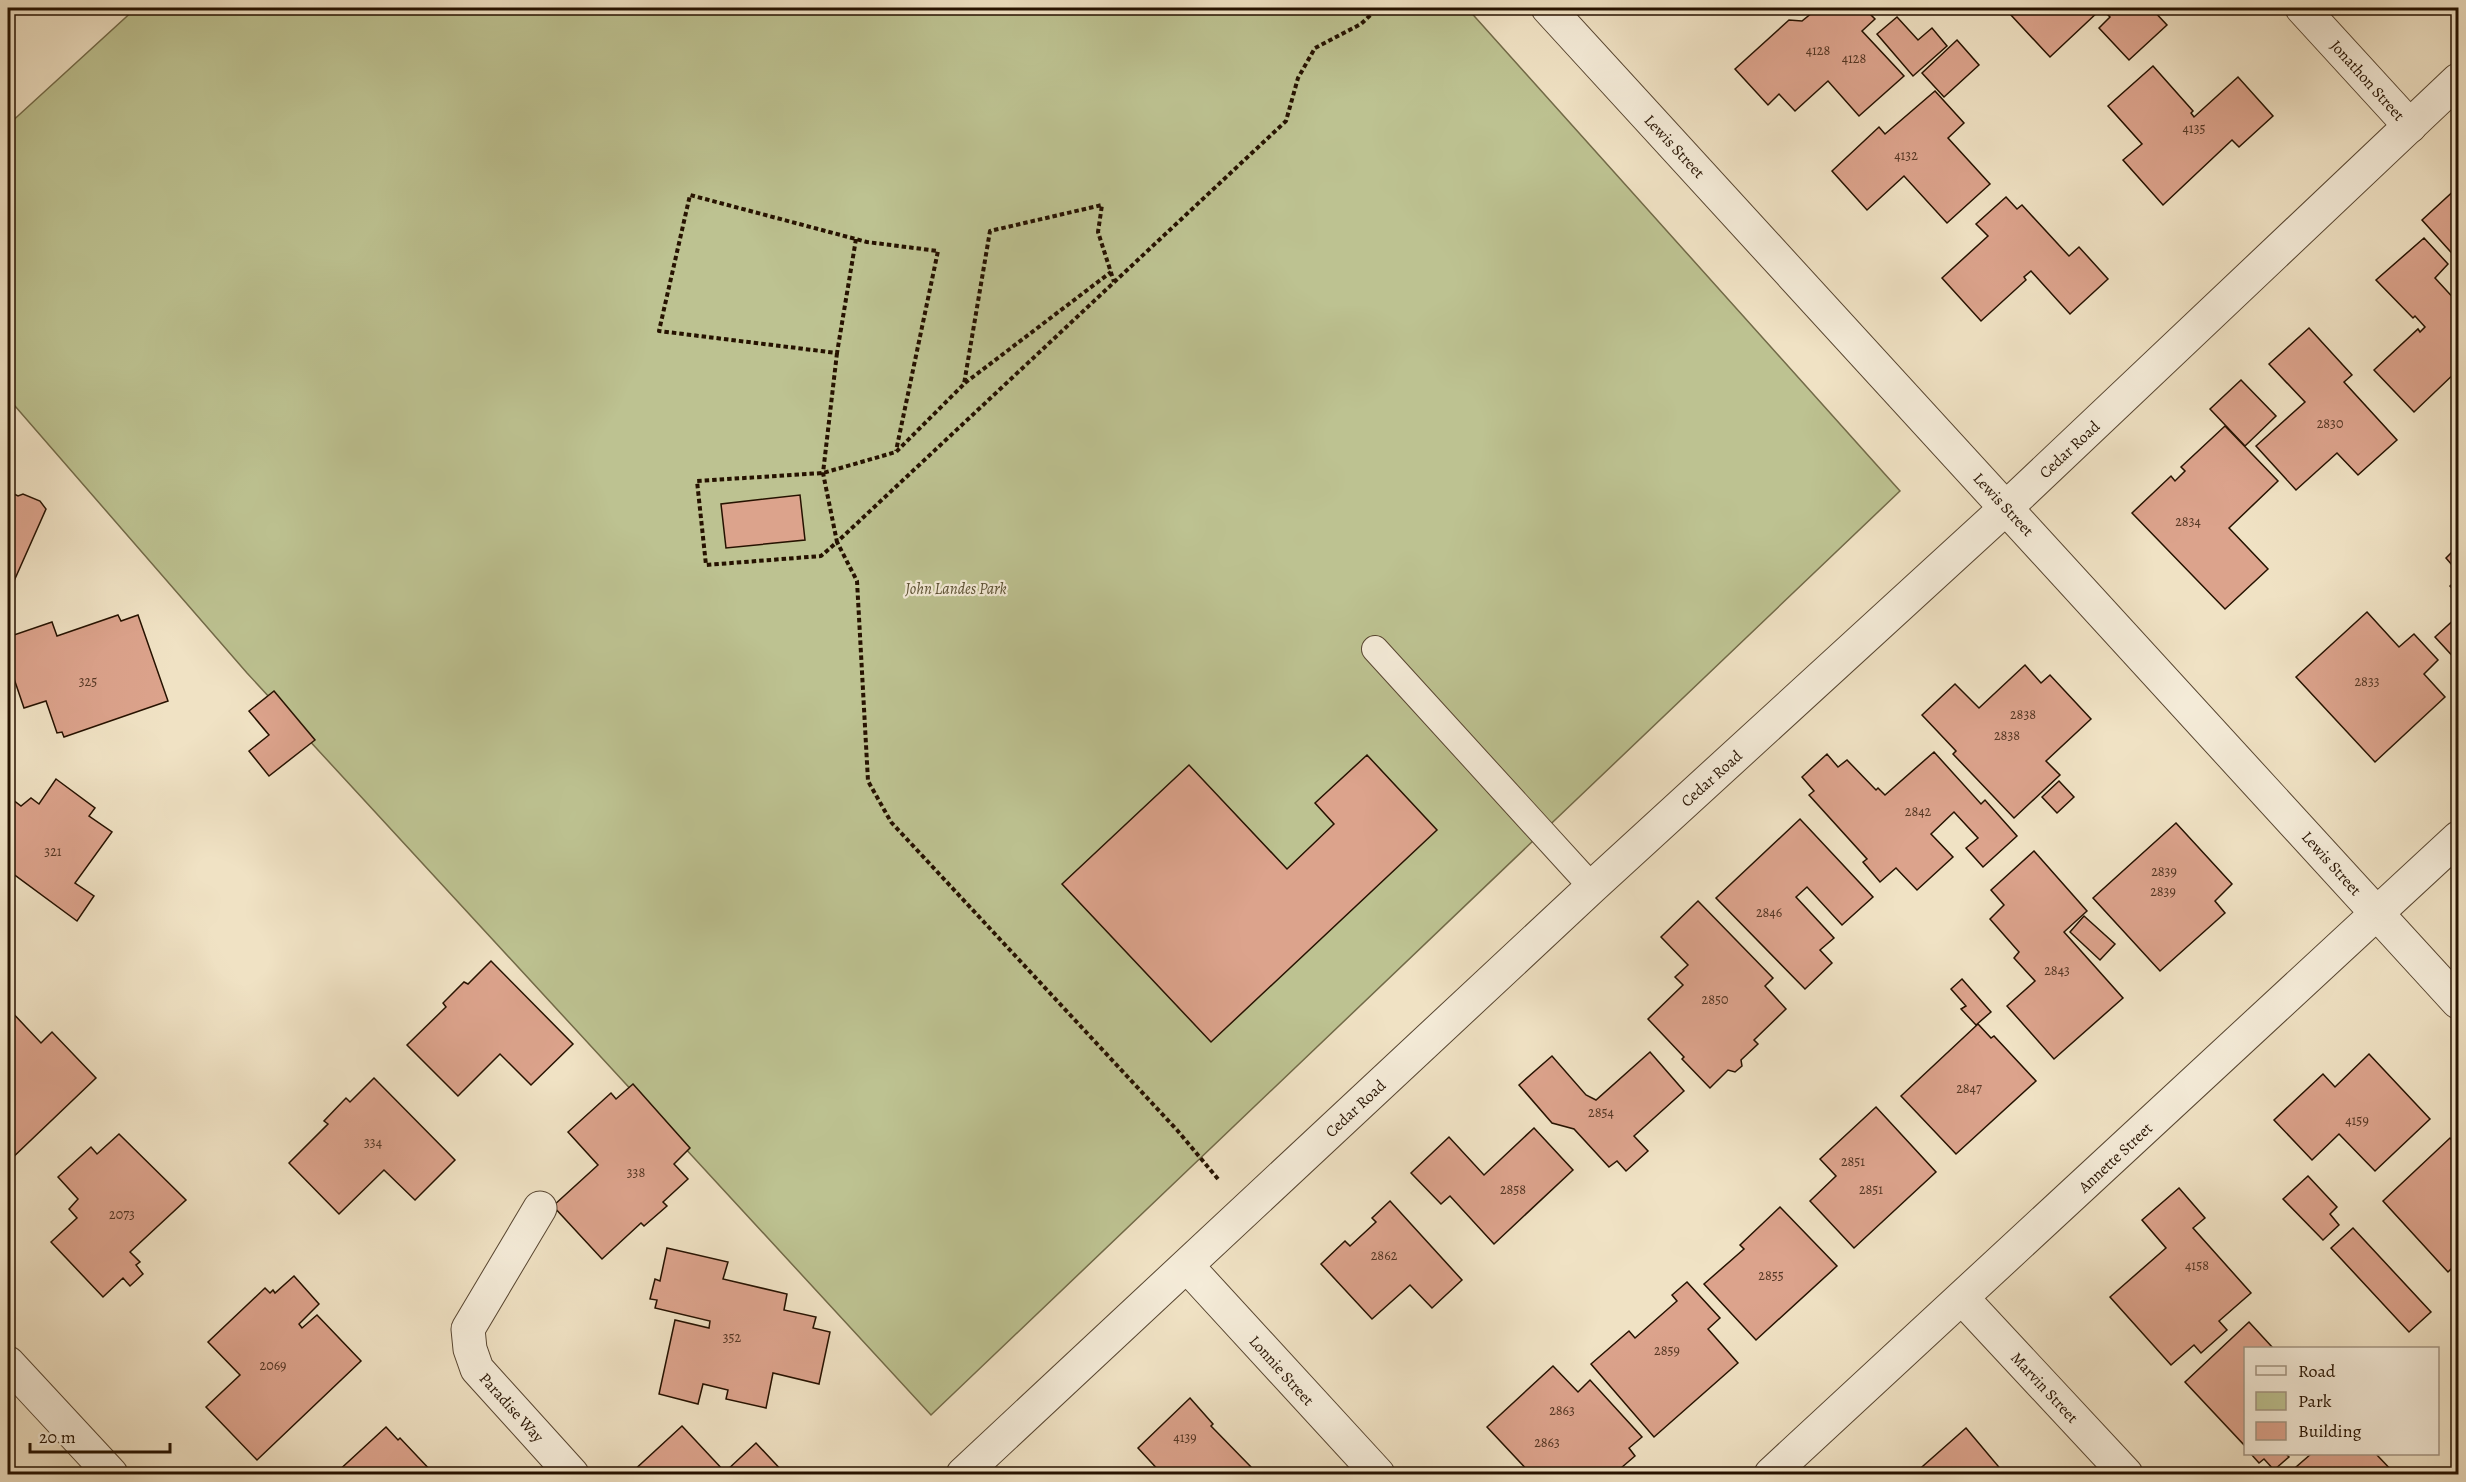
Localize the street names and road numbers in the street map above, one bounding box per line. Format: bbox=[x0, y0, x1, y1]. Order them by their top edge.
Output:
street label: Jonathon Street bbox=[2325, 35, 2410, 126]
street label: Lewis Street bbox=[1639, 110, 1710, 183]
street label: Cedar Road bbox=[2035, 416, 2105, 484]
street label: Lewis Street bbox=[1968, 468, 2039, 541]
street label: Cedar Road bbox=[1676, 745, 1747, 812]
street label: Lewis Street bbox=[2296, 827, 2366, 901]
street label: Cedar Road bbox=[1321, 1075, 1391, 1143]
street label: Annette Street bbox=[2073, 1118, 2158, 1199]
street label: Lonnie Street bbox=[1244, 1331, 1319, 1411]
street label: Marvin Street bbox=[2005, 1347, 2083, 1428]
street label: Paradise Way bbox=[474, 1368, 549, 1448]

